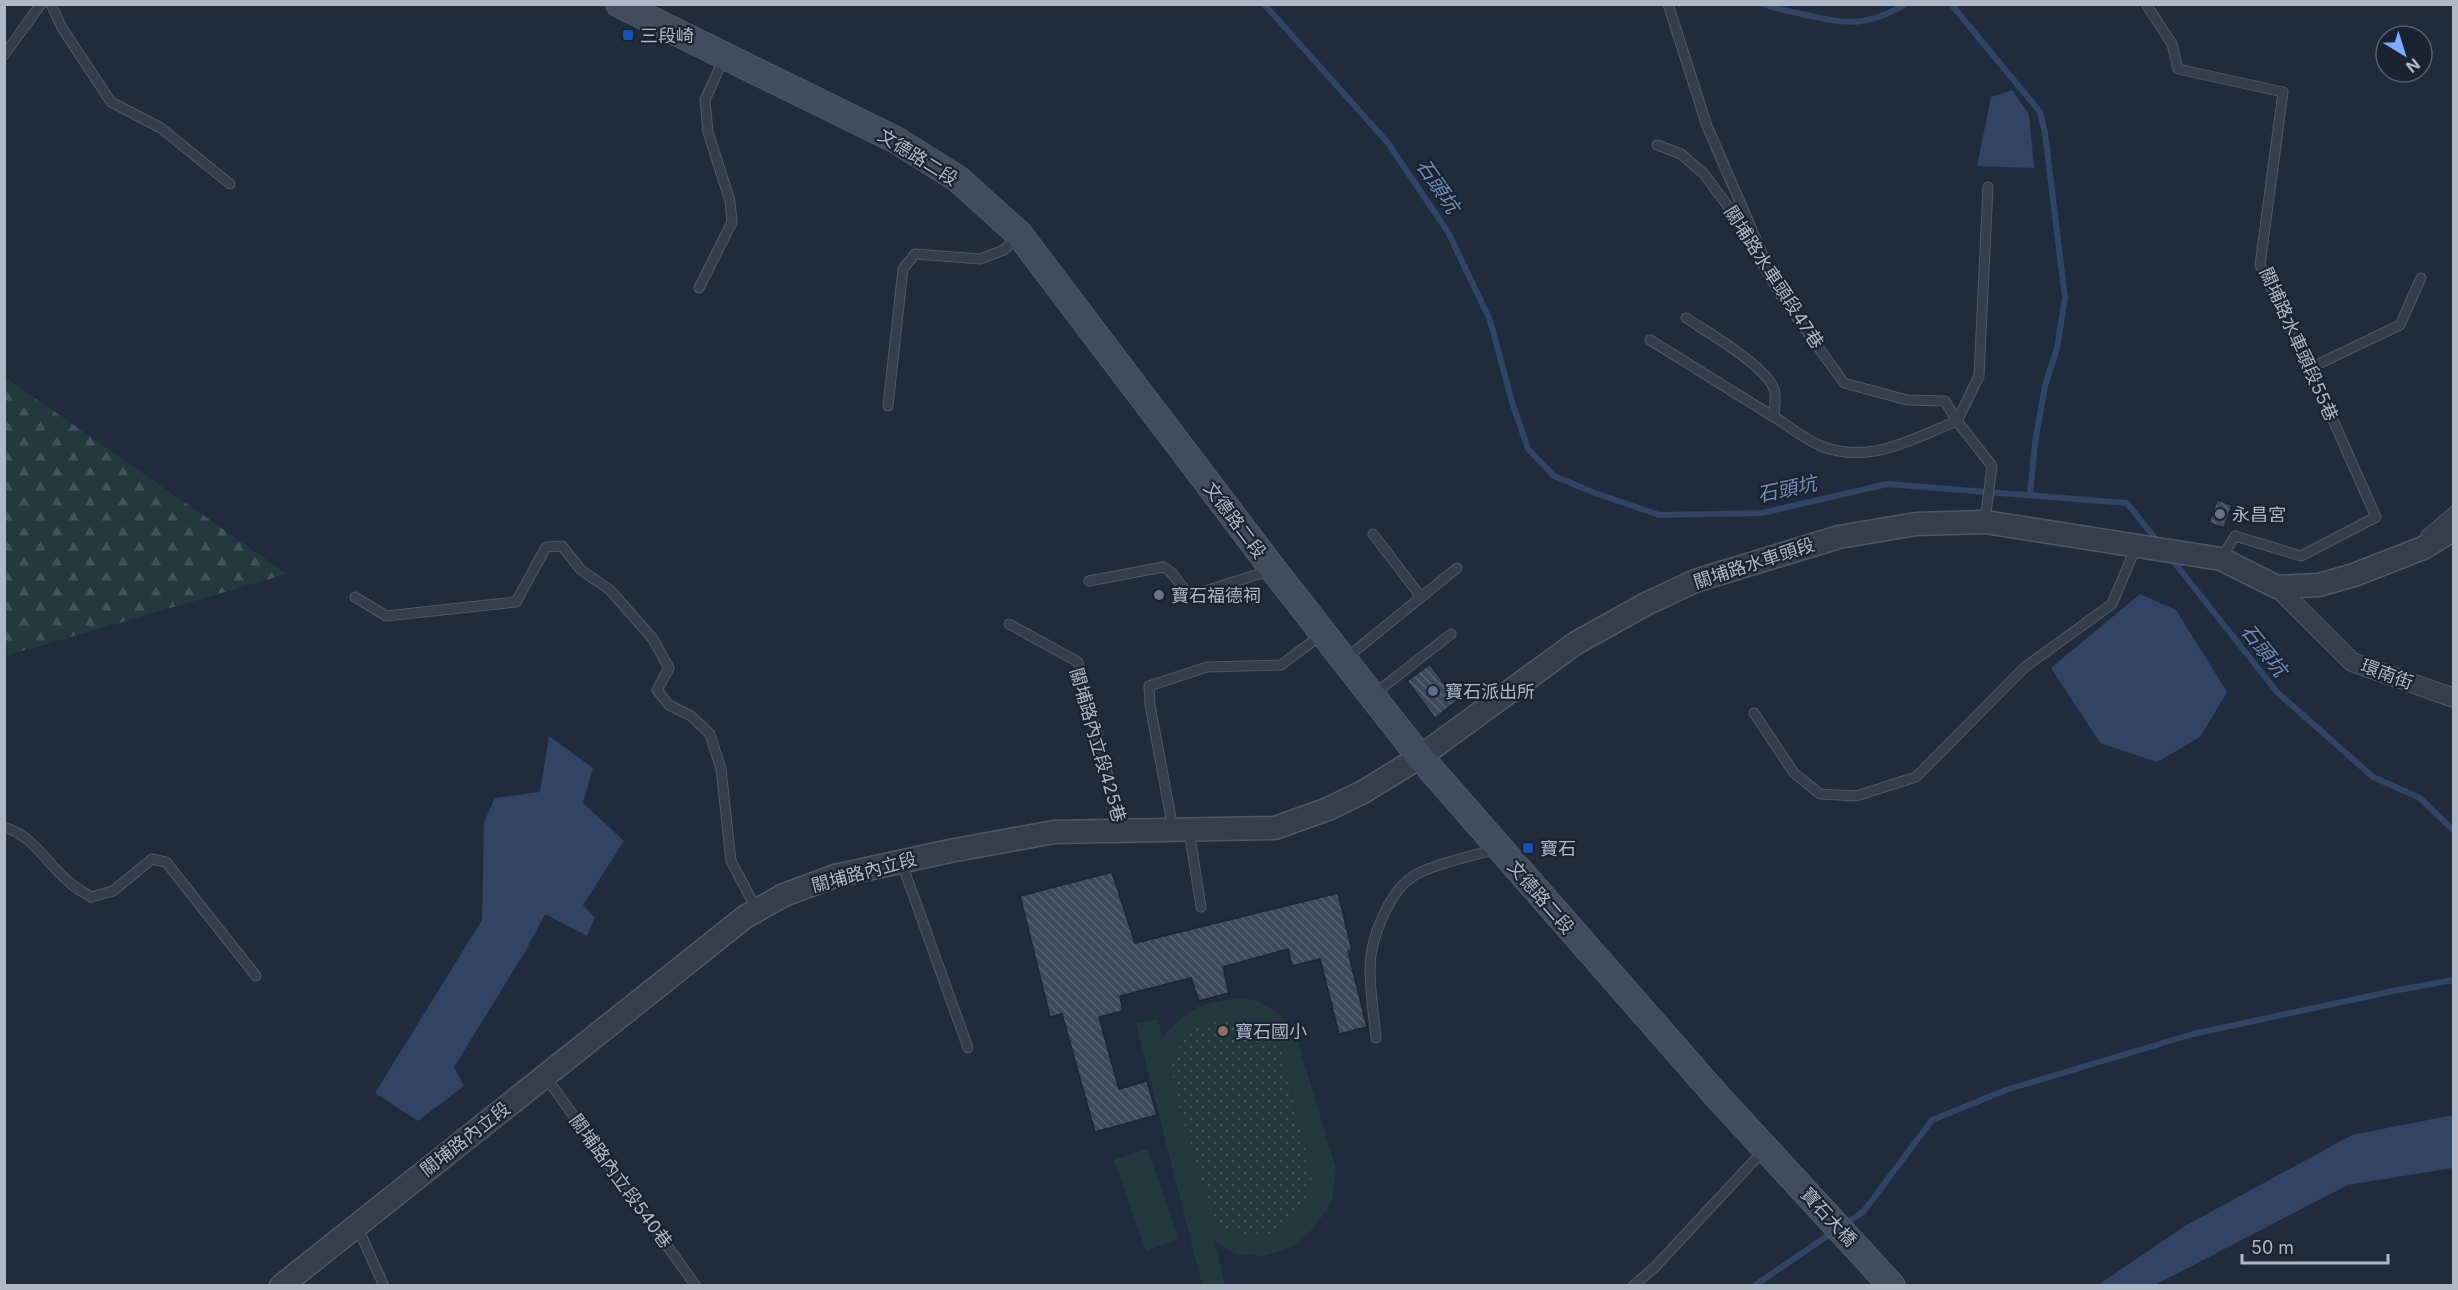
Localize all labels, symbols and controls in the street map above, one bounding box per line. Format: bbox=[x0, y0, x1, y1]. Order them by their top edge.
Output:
north arrow bbox=[2374, 24, 2434, 84]
place label: 三段崎 bbox=[640, 25, 694, 46]
marker: 三段崎 bbox=[621, 28, 635, 42]
text: N bbox=[2402, 54, 2424, 77]
street label: 文德路二段 bbox=[874, 124, 962, 190]
water label: 石頭坑 bbox=[1411, 154, 1466, 220]
street label: 關埔路水車頭段47巷 bbox=[1720, 202, 1828, 352]
street label: 關埔路水車頭段55巷 bbox=[2256, 264, 2342, 424]
water label: 石頭坑 bbox=[1755, 470, 1822, 507]
street label: 文德路二段 bbox=[1200, 478, 1270, 562]
place label: 永昌宮 bbox=[2232, 504, 2286, 525]
marker: 永昌宮 bbox=[2213, 507, 2227, 521]
street label: 關埔路水車頭段 bbox=[1691, 534, 1817, 592]
place label: 寶石福德祠 bbox=[1171, 585, 1261, 606]
marker: 寶石福德祠 bbox=[1152, 588, 1166, 602]
water label: 石頭坑 bbox=[2236, 619, 2294, 683]
street label: 環南街 bbox=[2358, 655, 2416, 693]
street label: 關埔路內立段425巷 bbox=[1066, 665, 1130, 825]
place label: 寶石派出所 bbox=[1445, 681, 1535, 702]
marker: 寶石派出所 bbox=[1426, 684, 1440, 698]
place label: 寶石 bbox=[1540, 838, 1576, 859]
marker: 寶石 bbox=[1521, 841, 1535, 855]
street label: 關埔路內立段 bbox=[809, 848, 919, 896]
street label: 文德路二段 bbox=[1504, 856, 1578, 938]
place label: 寶石國小 bbox=[1235, 1021, 1307, 1042]
marker: 寶石國小 bbox=[1216, 1024, 1230, 1038]
street label: 關埔路內立段 bbox=[416, 1097, 514, 1181]
street label: 關埔路內立段540巷 bbox=[566, 1110, 676, 1252]
street label: 寶石大橋 bbox=[1797, 1184, 1861, 1250]
scale bar bbox=[2242, 1227, 2388, 1265]
text: 50 m bbox=[2251, 1237, 2294, 1258]

